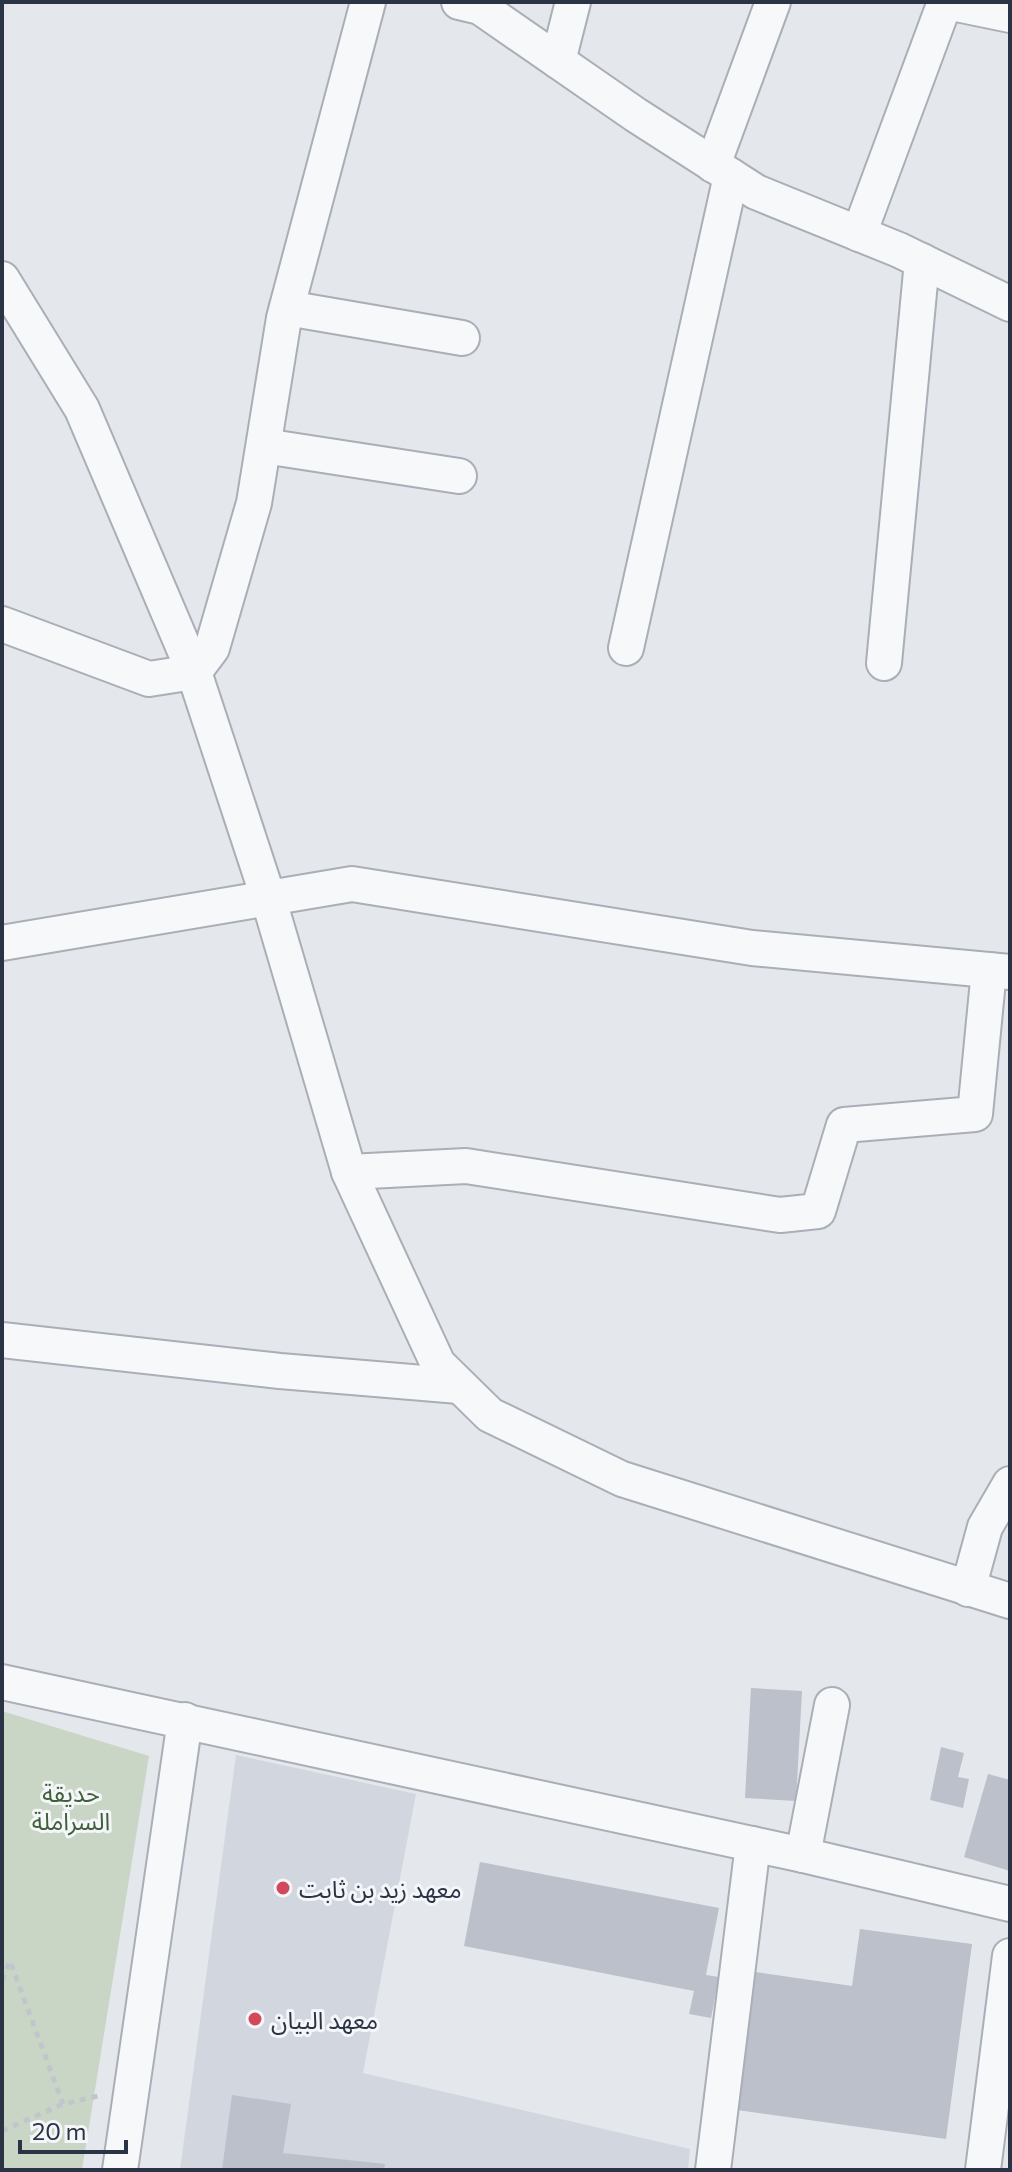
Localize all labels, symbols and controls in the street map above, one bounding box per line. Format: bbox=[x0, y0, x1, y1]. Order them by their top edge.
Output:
park label: حديقة السراملة bbox=[32, 1778, 110, 1836]
place label: معهد زيد بن ثابت bbox=[299, 1874, 462, 1904]
marker: معهد زيد بن ثابت bbox=[274, 1879, 292, 1897]
place label: معهد البيان bbox=[271, 2005, 378, 2035]
marker: معهد البيان bbox=[246, 2010, 264, 2028]
scale bar bbox=[20, 2104, 126, 2154]
text: 20 m bbox=[32, 2116, 86, 2145]

